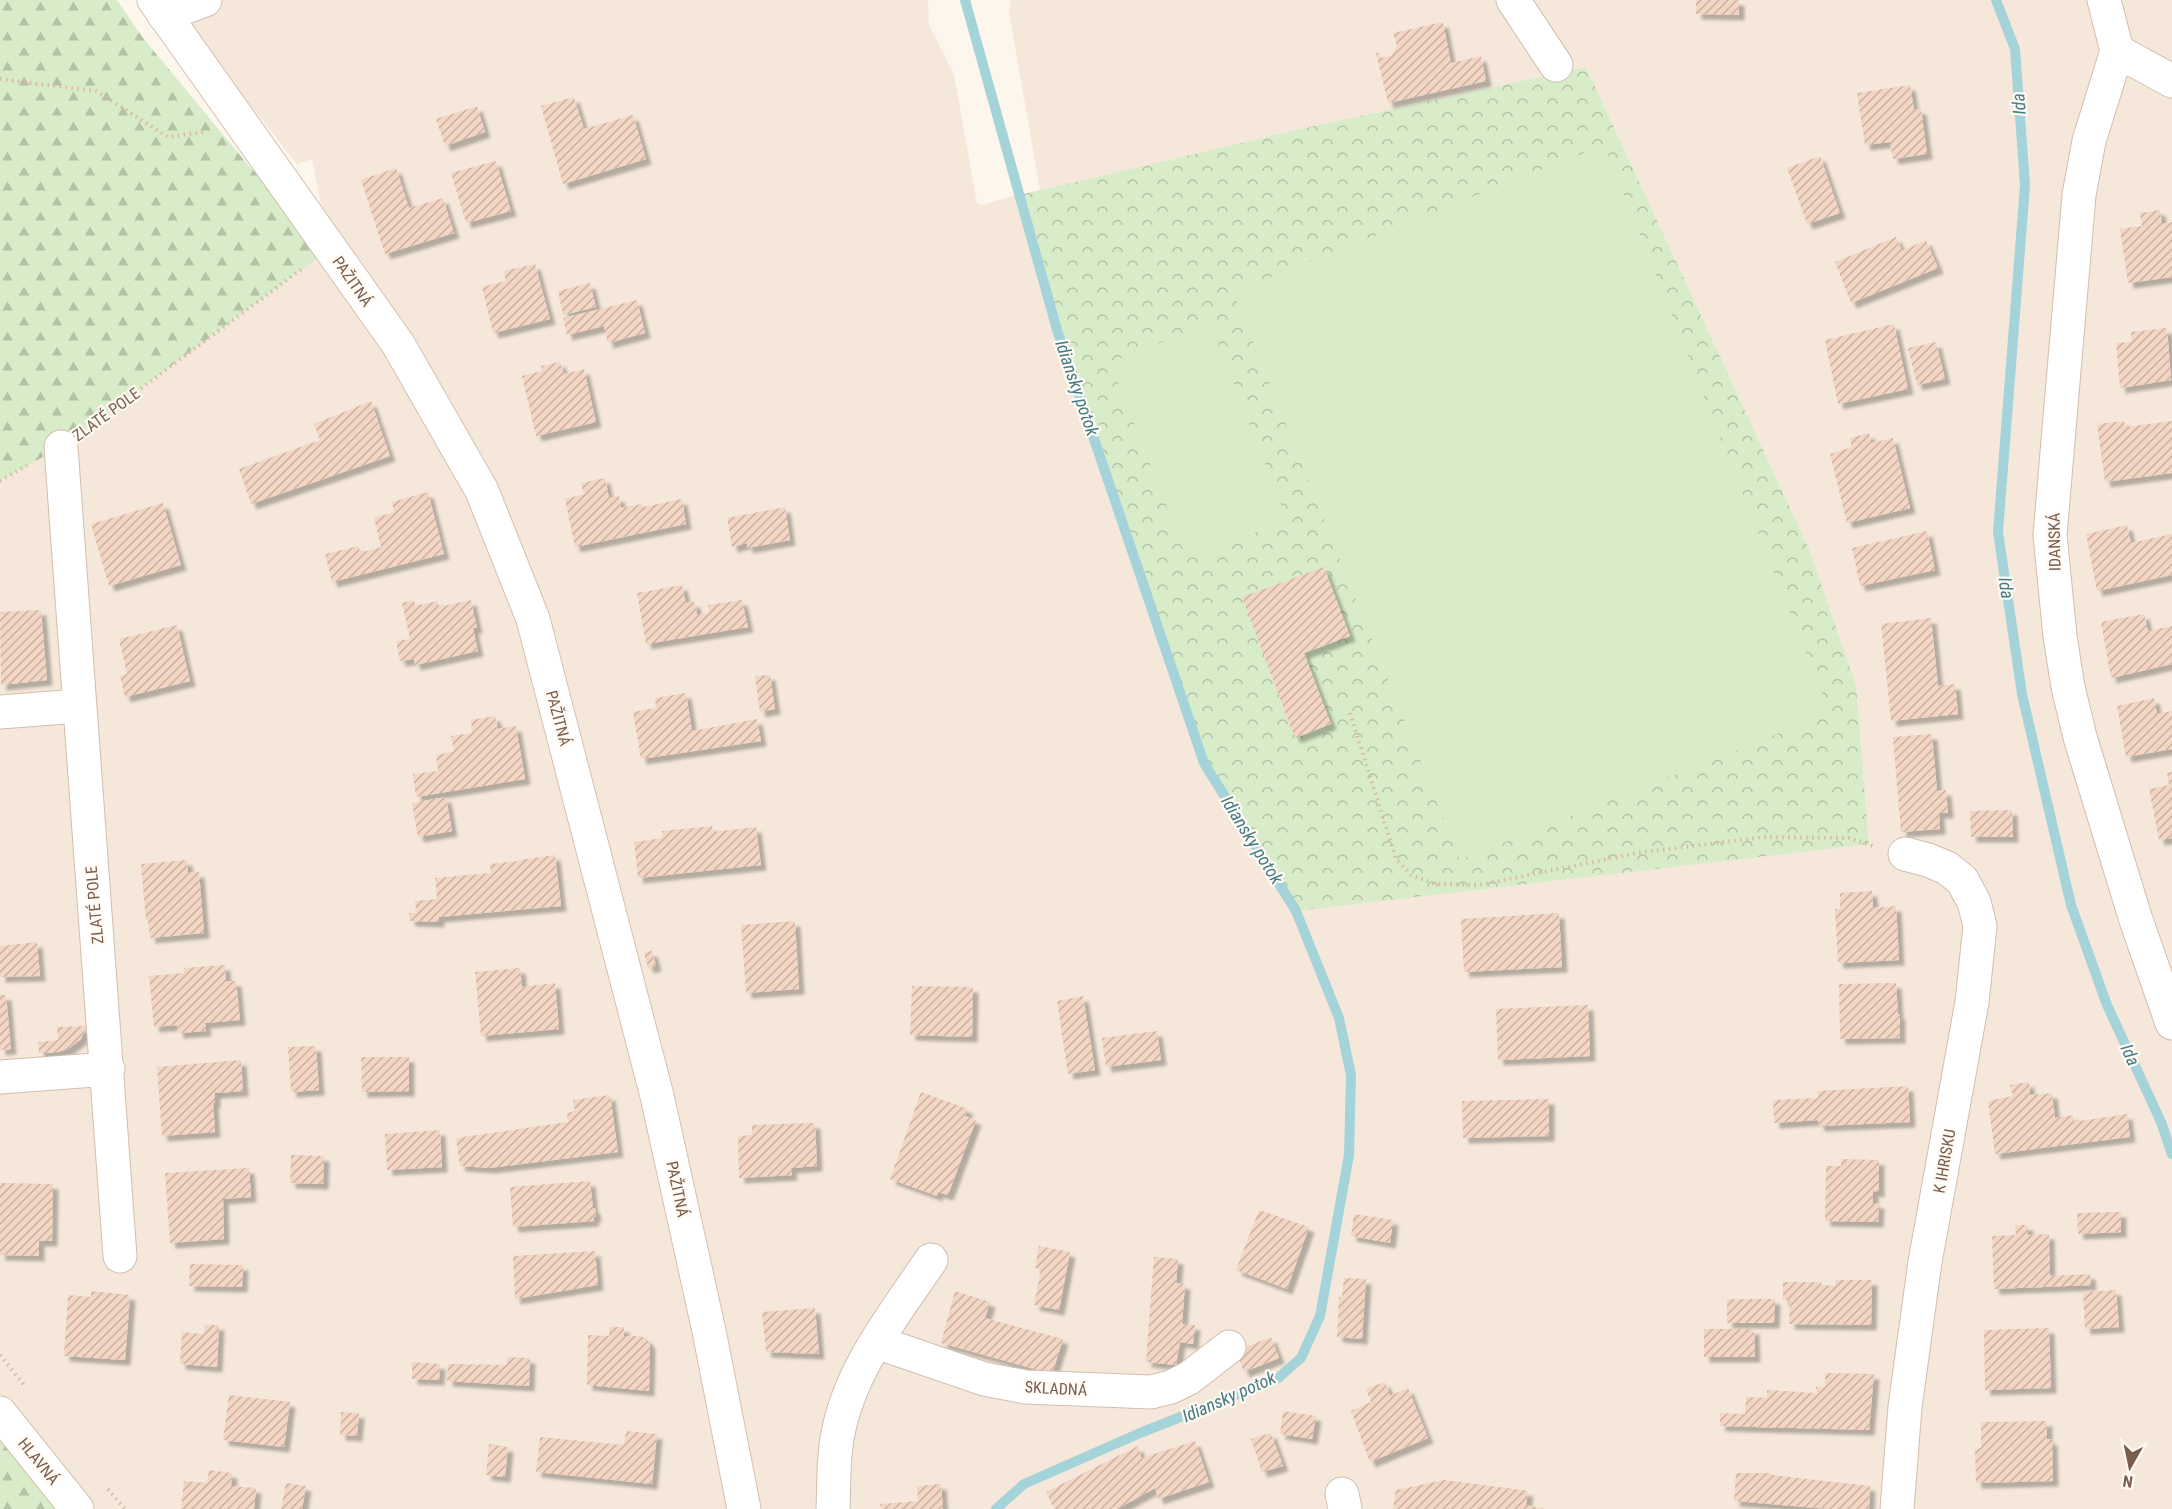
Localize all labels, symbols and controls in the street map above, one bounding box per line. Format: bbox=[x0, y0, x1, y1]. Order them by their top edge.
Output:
water label: Ida bbox=[2007, 93, 2030, 115]
street label: PAŽITNÁ bbox=[329, 253, 377, 310]
water label: Idiansky potok bbox=[1051, 337, 1104, 440]
street label: ZLATÉ POLE bbox=[69, 384, 144, 445]
street label: IDANSKÁ bbox=[2044, 513, 2065, 571]
water label: Ida bbox=[1994, 576, 2019, 600]
street label: PAŽITNÁ bbox=[542, 688, 575, 748]
water label: Idiansky potok bbox=[1217, 792, 1288, 889]
street label: ZLATÉ POLE bbox=[82, 865, 107, 945]
water label: Ida bbox=[2116, 1041, 2144, 1069]
street label: K IHRISKU bbox=[1930, 1128, 1959, 1195]
street label: PAŽITNÁ bbox=[662, 1159, 693, 1219]
water label: Idiansky potok bbox=[1179, 1366, 1280, 1426]
street label: SKLADNÁ bbox=[1024, 1377, 1088, 1400]
street label: HLAVNÁ bbox=[14, 1434, 63, 1488]
north arrow bbox=[2100, 1437, 2160, 1497]
text: N bbox=[2121, 1471, 2134, 1491]

